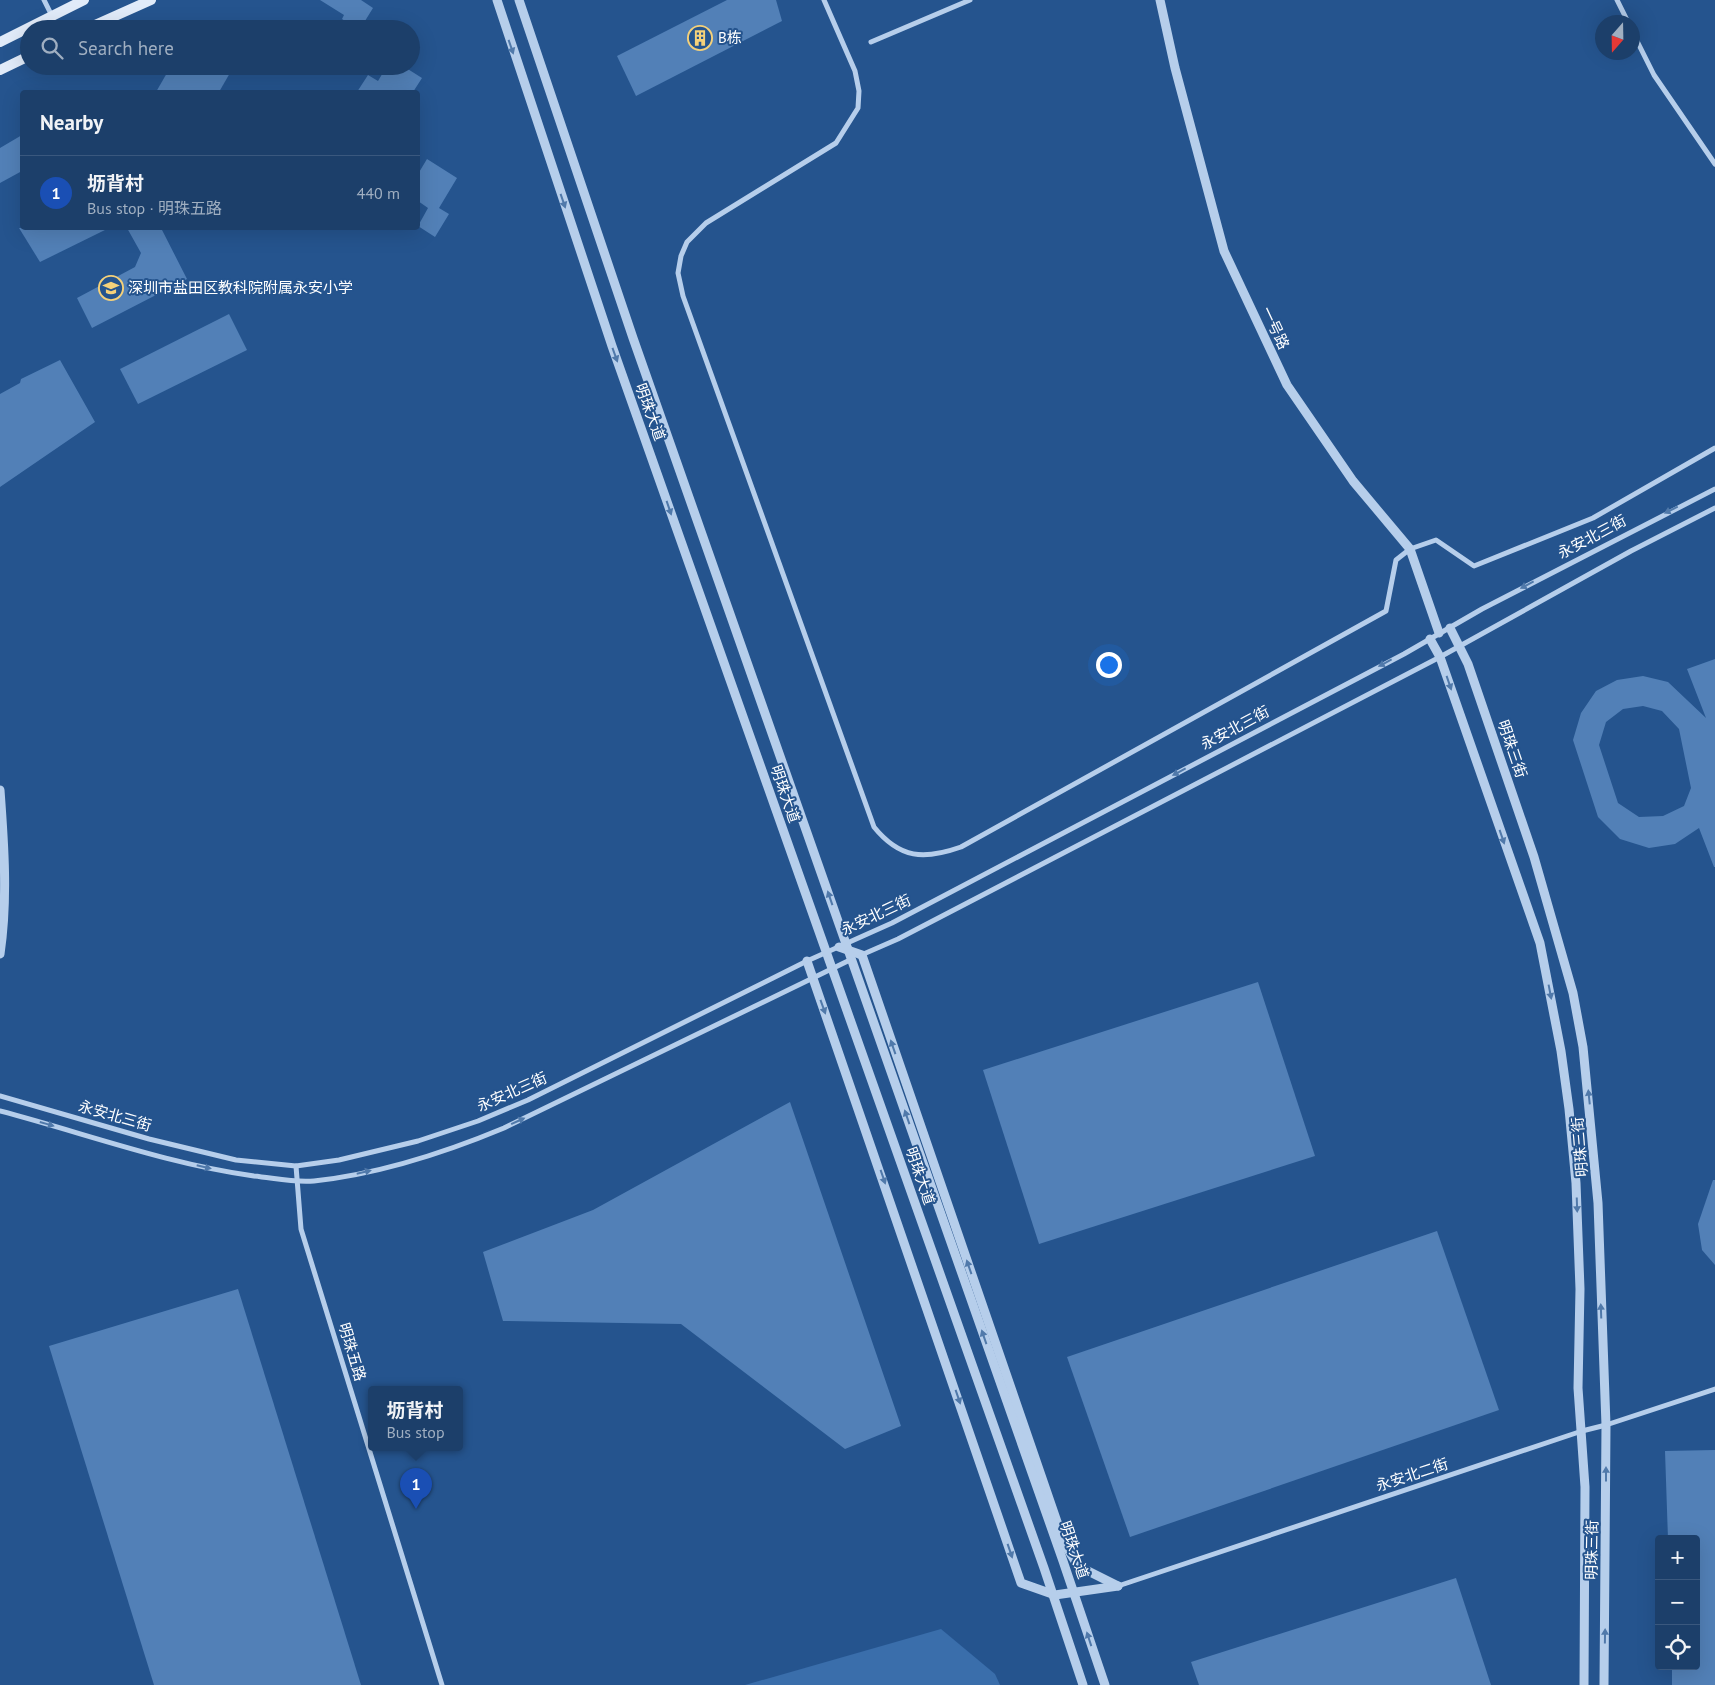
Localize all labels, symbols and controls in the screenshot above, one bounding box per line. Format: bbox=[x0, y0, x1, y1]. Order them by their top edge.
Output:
north arrow bbox=[1595, 15, 1640, 60]
search box bbox=[20, 20, 420, 75]
building icon: B栋 bbox=[687, 25, 713, 51]
place label: B栋 bbox=[718, 28, 742, 47]
icon: search bbox=[38, 34, 66, 62]
text: Search here bbox=[78, 36, 174, 60]
one-way arrow bbox=[508, 39, 515, 54]
text: Nearby bbox=[40, 109, 103, 136]
text: 坜背村 bbox=[87, 171, 144, 195]
text: 1 bbox=[51, 183, 61, 203]
text: 440 m bbox=[357, 183, 400, 203]
one-way arrow bbox=[560, 193, 567, 208]
text: Bus stop · 明珠五路 bbox=[87, 198, 222, 218]
school or university icon: 深圳市盐田区教科院附属永安小学 bbox=[98, 275, 124, 301]
place label: 深圳市盐田区教科院附属永安小学 bbox=[128, 278, 353, 297]
street label: 一号路 bbox=[1257, 303, 1294, 352]
one-way arrow bbox=[612, 347, 619, 362]
street label: 明珠大道 bbox=[631, 380, 670, 443]
one-way arrow bbox=[666, 500, 674, 515]
one-way arrow bbox=[1664, 506, 1678, 514]
street label: 永安北三街 bbox=[1554, 511, 1629, 563]
one-way arrow bbox=[1520, 581, 1534, 589]
your location bbox=[1096, 652, 1122, 678]
one-way arrow bbox=[1377, 659, 1392, 667]
one-way arrow bbox=[1446, 676, 1453, 691]
street label: 永安北三街 bbox=[1197, 702, 1272, 754]
street label: 明珠三街 bbox=[1494, 717, 1531, 780]
street label: 明珠大道 bbox=[767, 762, 804, 825]
one-way arrow bbox=[1172, 768, 1186, 776]
one-way arrow bbox=[1498, 830, 1506, 845]
one-way arrow bbox=[826, 890, 834, 905]
street label: 永安北三街 bbox=[838, 890, 914, 939]
one-way arrow bbox=[1546, 984, 1554, 1000]
one-way arrow bbox=[819, 1000, 827, 1015]
one-way arrow bbox=[889, 1040, 897, 1055]
street label: 永安北三街 bbox=[474, 1068, 550, 1115]
one-way arrow bbox=[1585, 1089, 1593, 1105]
street label: 永安北三街 bbox=[76, 1096, 154, 1135]
one-way arrow bbox=[903, 1109, 911, 1124]
street label: 明珠三街 bbox=[1567, 1116, 1592, 1178]
one-way arrow bbox=[511, 1117, 525, 1125]
one-way arrow bbox=[40, 1121, 55, 1129]
street label: 明珠大道 bbox=[902, 1144, 939, 1207]
one-way arrow bbox=[196, 1163, 212, 1171]
one-way arrow bbox=[357, 1168, 372, 1176]
one-way arrow bbox=[879, 1170, 887, 1185]
one-way arrow bbox=[1573, 1197, 1581, 1213]
one-way arrow bbox=[965, 1259, 973, 1274]
one-way arrow bbox=[1597, 1303, 1605, 1319]
street label: 明珠五路 bbox=[335, 1320, 370, 1383]
one-way arrow bbox=[980, 1329, 987, 1344]
popup bbox=[368, 1386, 463, 1451]
one-way arrow bbox=[955, 1389, 963, 1404]
text: 坜背村 bbox=[386, 1398, 443, 1422]
text: Bus stop bbox=[386, 1422, 445, 1442]
street label: 永安北二街 bbox=[1373, 1454, 1450, 1495]
one-way arrow bbox=[1602, 1466, 1610, 1482]
pin: 1 bbox=[400, 1468, 432, 1509]
street label: 明珠大道 bbox=[1056, 1518, 1093, 1581]
street label: 明珠三街 bbox=[1581, 1520, 1602, 1580]
map controls bbox=[1655, 1535, 1700, 1670]
button: + bbox=[1655, 1535, 1700, 1580]
one-way arrow bbox=[1007, 1543, 1015, 1558]
button: − bbox=[1655, 1580, 1700, 1625]
button: locate bbox=[1655, 1625, 1700, 1670]
one-way arrow bbox=[1601, 1628, 1609, 1644]
one-way arrow bbox=[1085, 1631, 1093, 1646]

